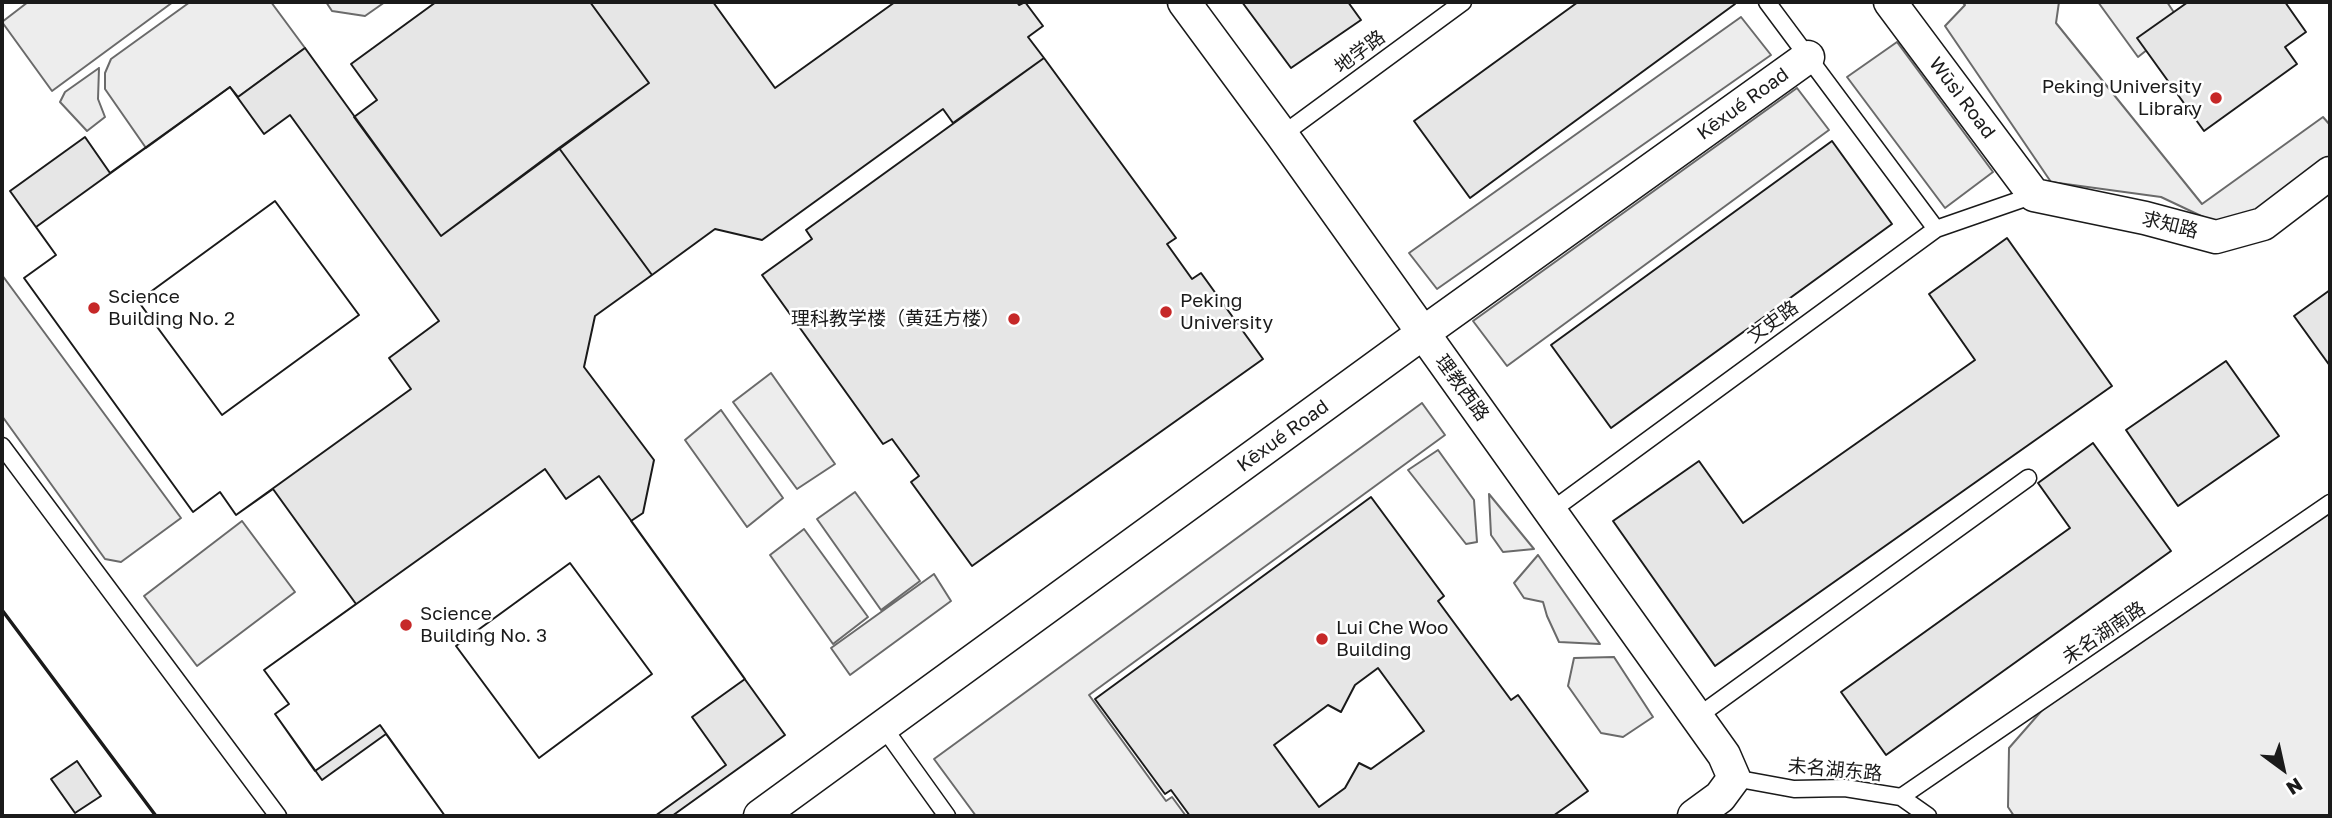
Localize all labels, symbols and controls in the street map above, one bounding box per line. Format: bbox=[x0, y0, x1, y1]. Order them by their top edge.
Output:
street label: 地学路 bbox=[1330, 26, 1390, 78]
street label: Wūsì Road bbox=[1924, 53, 2000, 143]
street label: Kēxué Road bbox=[1693, 63, 1793, 145]
place label: Peking University Library bbox=[2042, 76, 2202, 120]
marker: Peking University Library bbox=[2208, 90, 2224, 106]
street label: 求知路 bbox=[2140, 207, 2200, 243]
place label: Science Building No. 2 bbox=[108, 286, 235, 330]
place label: Peking University bbox=[1180, 290, 1273, 334]
street label: 文史路 bbox=[1743, 296, 1803, 348]
marker: Science Building No. 2 bbox=[86, 300, 102, 316]
marker: Peking University bbox=[1158, 304, 1174, 320]
place label: 理科教学楼（黄廷方楼） bbox=[791, 308, 1000, 330]
marker: 理科教学楼（黄廷方楼） bbox=[1006, 311, 1022, 327]
street label: 理教西路 bbox=[1430, 351, 1494, 425]
street label: Kēxué Road bbox=[1233, 395, 1333, 477]
street label: 未名湖南路 bbox=[2058, 597, 2150, 669]
place label: Science Building No. 3 bbox=[420, 603, 547, 647]
marker: Science Building No. 3 bbox=[398, 617, 414, 633]
place label: Lui Che Woo Building bbox=[1336, 617, 1448, 661]
marker: Lui Che Woo Building bbox=[1314, 631, 1330, 647]
north arrow bbox=[2248, 734, 2318, 804]
street label: 未名湖东路 bbox=[1787, 755, 1883, 785]
text: N bbox=[2282, 773, 2307, 801]

